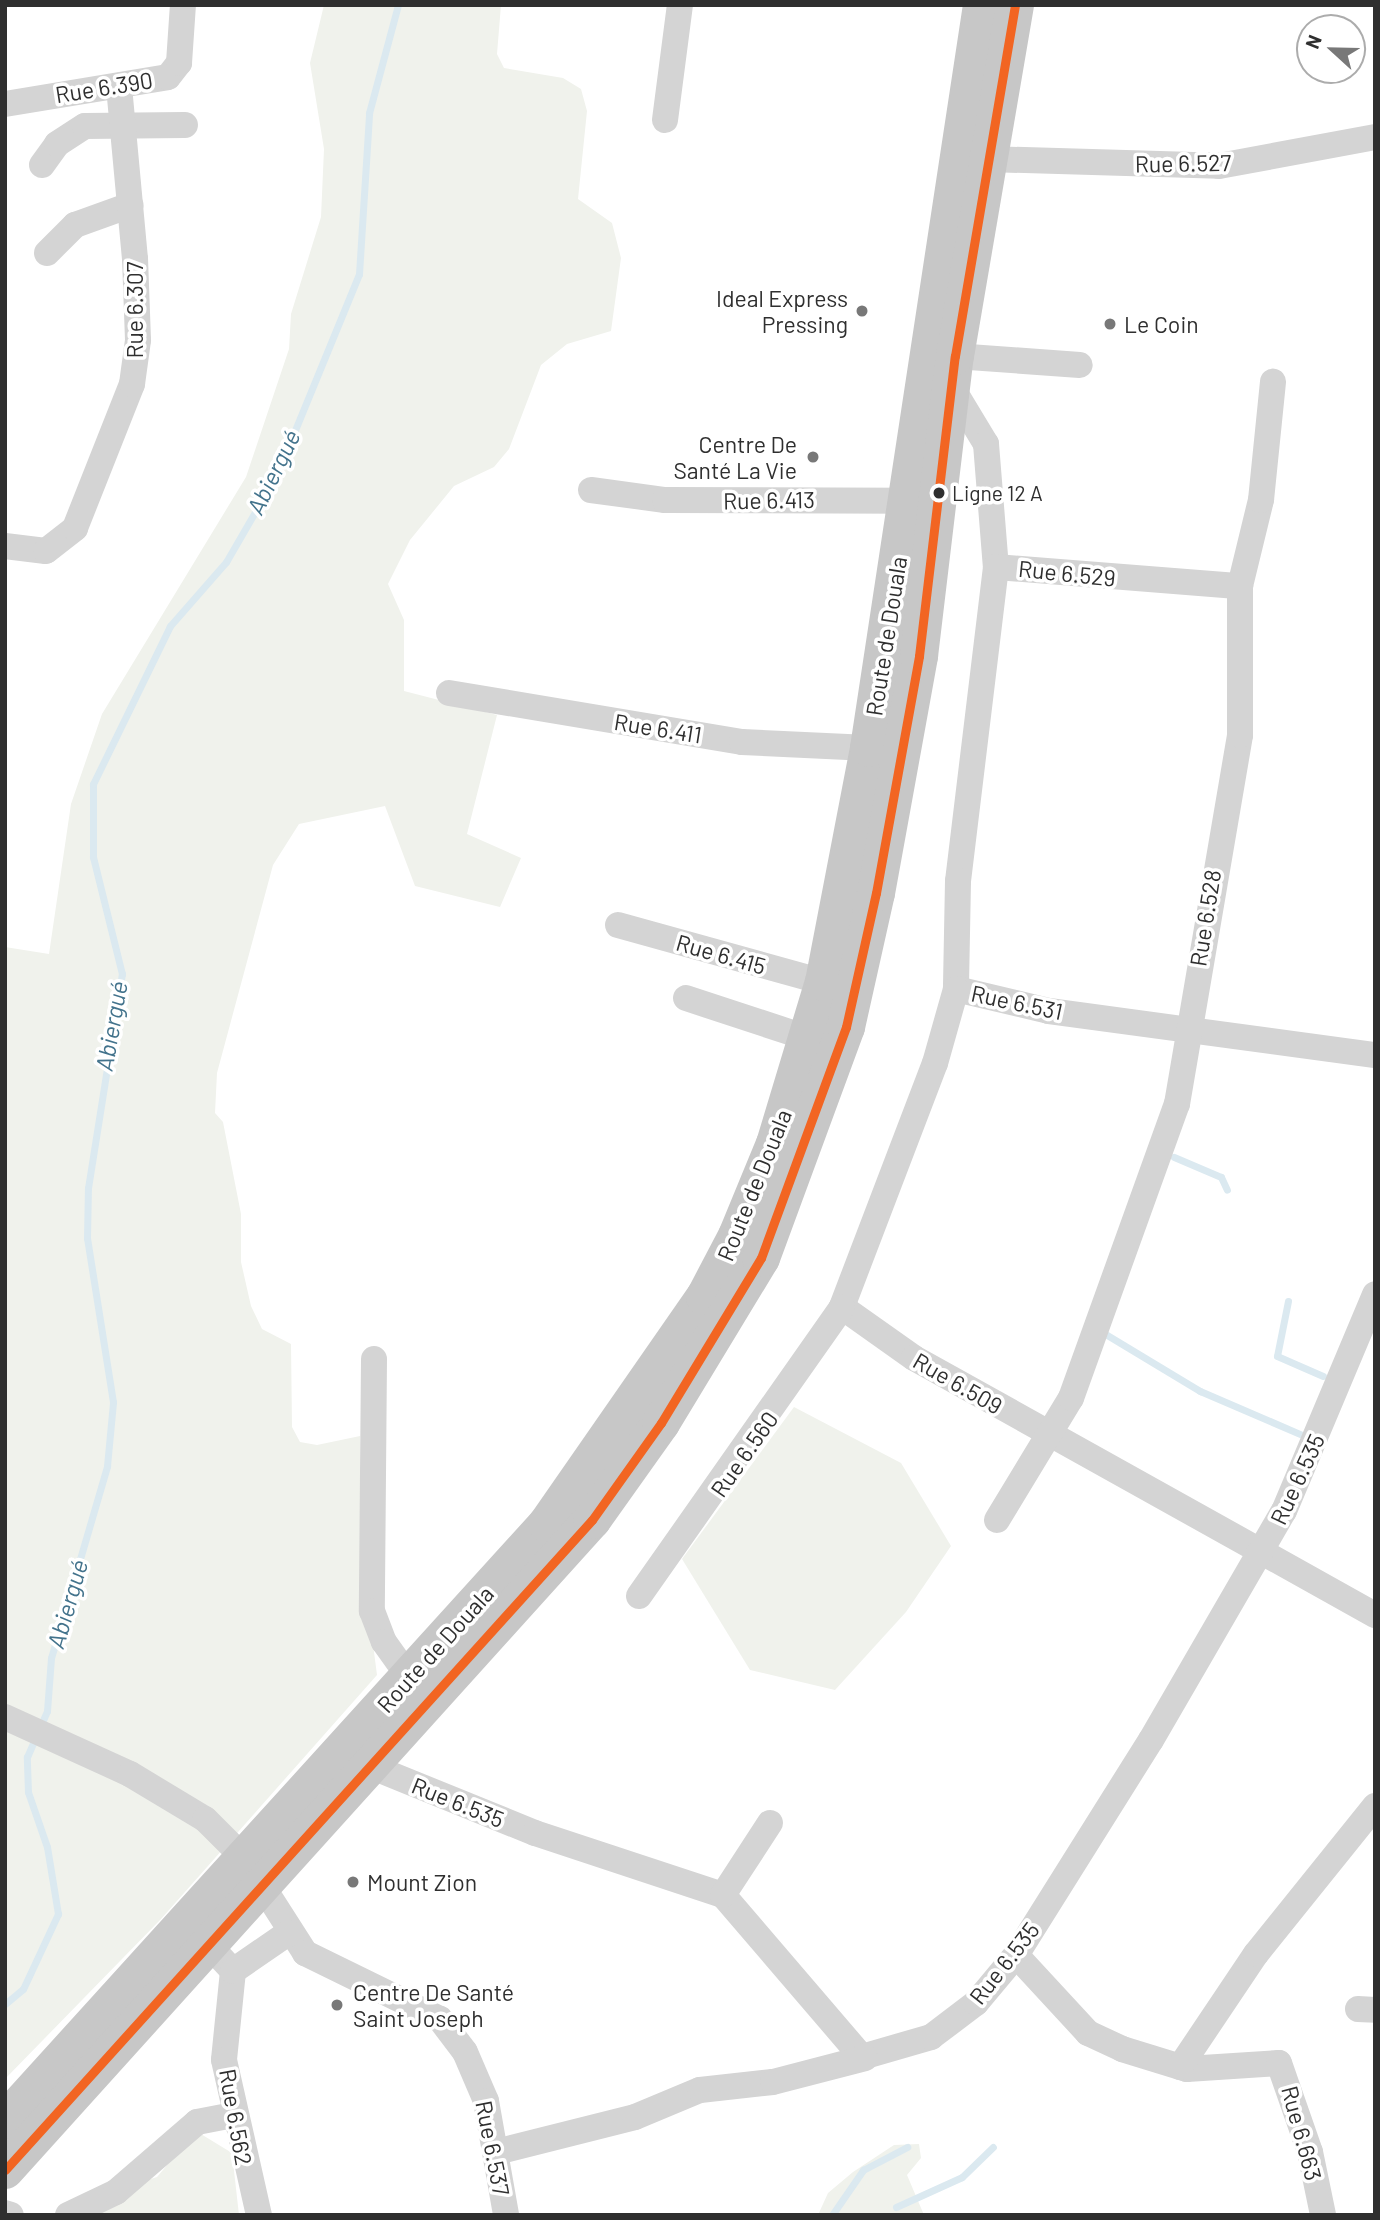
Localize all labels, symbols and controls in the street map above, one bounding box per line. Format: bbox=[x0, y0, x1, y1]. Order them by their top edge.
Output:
north arrow bbox=[1296, 14, 1366, 84]
text: N bbox=[1300, 32, 1326, 52]
street label: Rue 6.390 bbox=[53, 66, 155, 108]
street label: Rue 6.527 bbox=[1135, 148, 1231, 178]
street label: Rue 6.307 bbox=[120, 261, 148, 359]
place label: Ideal Express Pressing bbox=[716, 284, 848, 338]
marker: Ideal Express Pressing bbox=[854, 303, 870, 319]
place label: Le Coin bbox=[1124, 310, 1199, 338]
marker: Le Coin bbox=[1102, 316, 1118, 332]
water label: Abiergué bbox=[240, 425, 306, 519]
place label: Centre De Santé La Vie bbox=[673, 430, 797, 484]
marker: Centre De Santé La Vie bbox=[803, 447, 823, 467]
place label: Ligne 12 A bbox=[952, 480, 1043, 506]
street label: Rue 6.413 bbox=[723, 485, 815, 515]
marker: Ligne 12 A bbox=[932, 486, 946, 500]
street label: Route de Douala bbox=[860, 554, 912, 718]
street label: Rue 6.529 bbox=[1017, 554, 1117, 592]
street label: Rue 6.411 bbox=[612, 707, 704, 749]
street label: Rue 6.528 bbox=[1184, 868, 1226, 968]
street label: Rue 6.415 bbox=[673, 928, 769, 980]
water label: Abiergué bbox=[89, 979, 133, 1073]
street label: Rue 6.531 bbox=[969, 979, 1065, 1025]
street label: Route de Douala bbox=[711, 1105, 797, 1265]
street label: Rue 6.509 bbox=[909, 1346, 1007, 1420]
street label: Rue 6.560 bbox=[705, 1406, 783, 1502]
street label: Rue 6.535 bbox=[1264, 1429, 1330, 1529]
water label: Abiergué bbox=[41, 1556, 93, 1652]
street label: Route de Douala bbox=[371, 1580, 499, 1718]
street label: Rue 6.535 bbox=[408, 1771, 508, 1833]
place label: Mount Zion bbox=[367, 1868, 477, 1896]
marker: Mount Zion bbox=[345, 1874, 361, 1890]
street label: Rue 6.535 bbox=[963, 1916, 1045, 2010]
place label: Centre De Santé Saint Joseph bbox=[353, 1978, 514, 2032]
marker: Centre De Santé Saint Joseph bbox=[327, 1995, 347, 2015]
street label: Rue 6.562 bbox=[214, 2067, 258, 2167]
street label: Rue 6.663 bbox=[1276, 2083, 1328, 2183]
street label: Rue 6.537 bbox=[470, 2098, 516, 2198]

